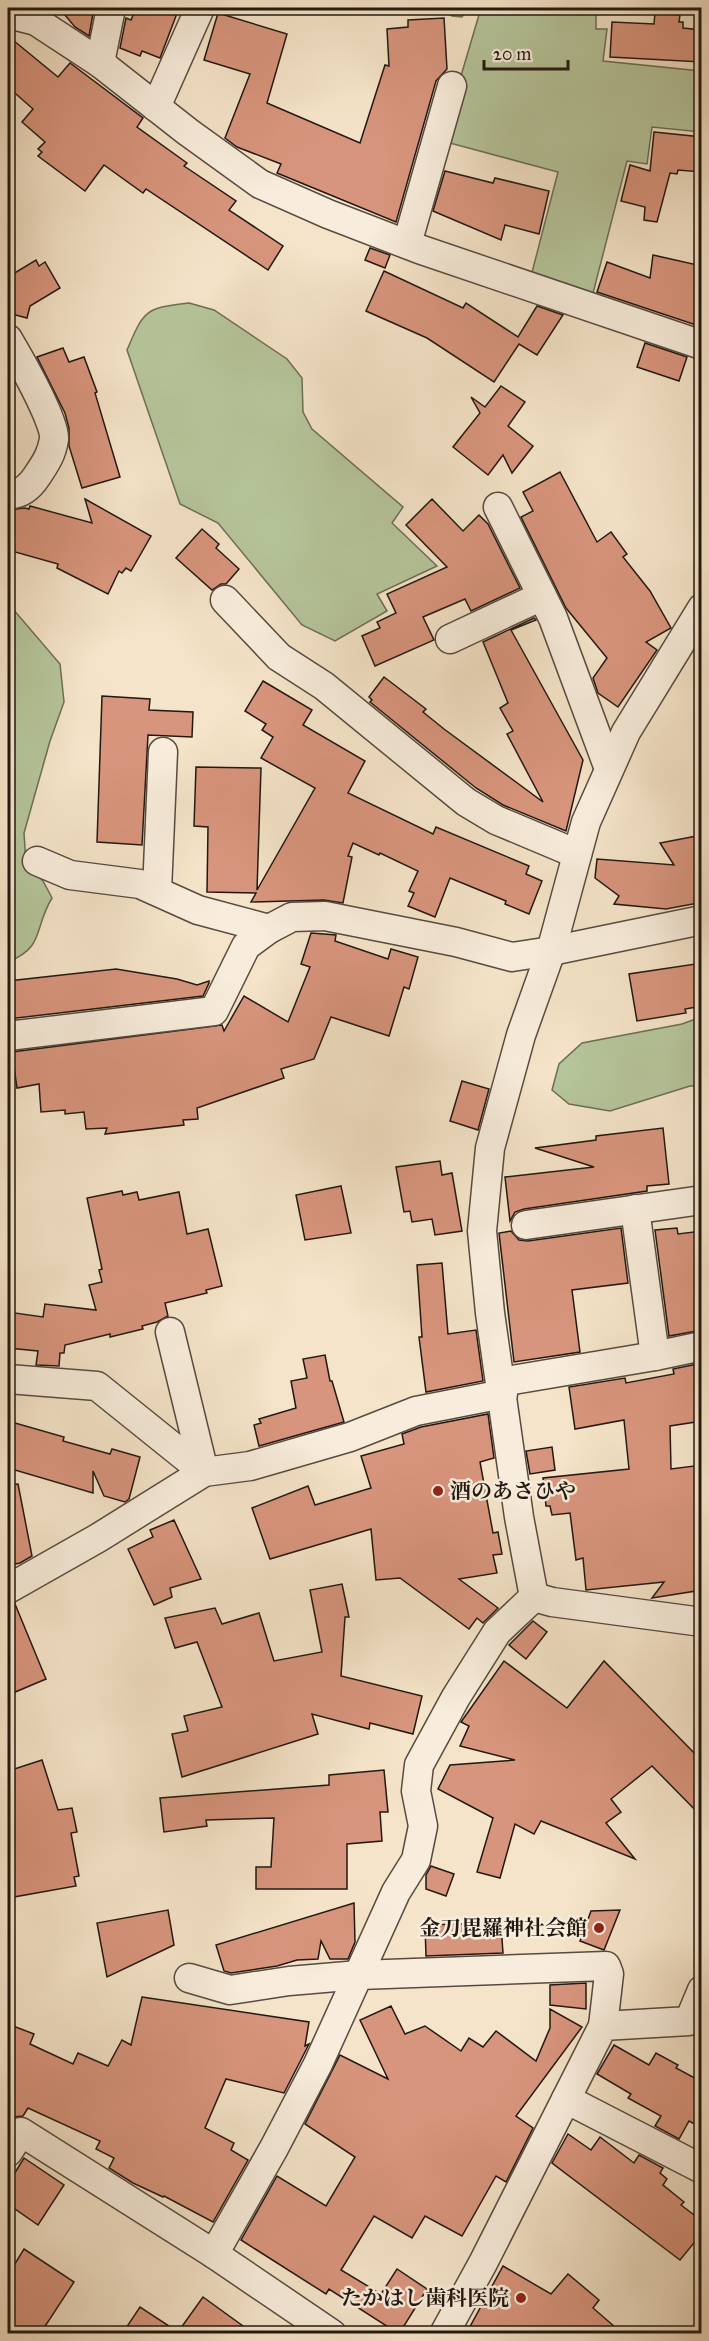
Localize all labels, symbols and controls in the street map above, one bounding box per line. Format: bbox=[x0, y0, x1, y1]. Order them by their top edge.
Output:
scale bar bbox=[484, 33, 568, 71]
text: 20 m bbox=[493, 43, 531, 65]
place label: 酒のあさひや bbox=[450, 1478, 576, 1504]
marker: 酒のあさひや bbox=[431, 1484, 445, 1498]
place label: 金刀毘羅神社会館 bbox=[419, 1915, 587, 1941]
marker: 金刀毘羅神社会館 bbox=[592, 1921, 606, 1935]
place label: たかはし歯科医院 bbox=[341, 2285, 509, 2311]
marker: たかはし歯科医院 bbox=[514, 2291, 528, 2305]

